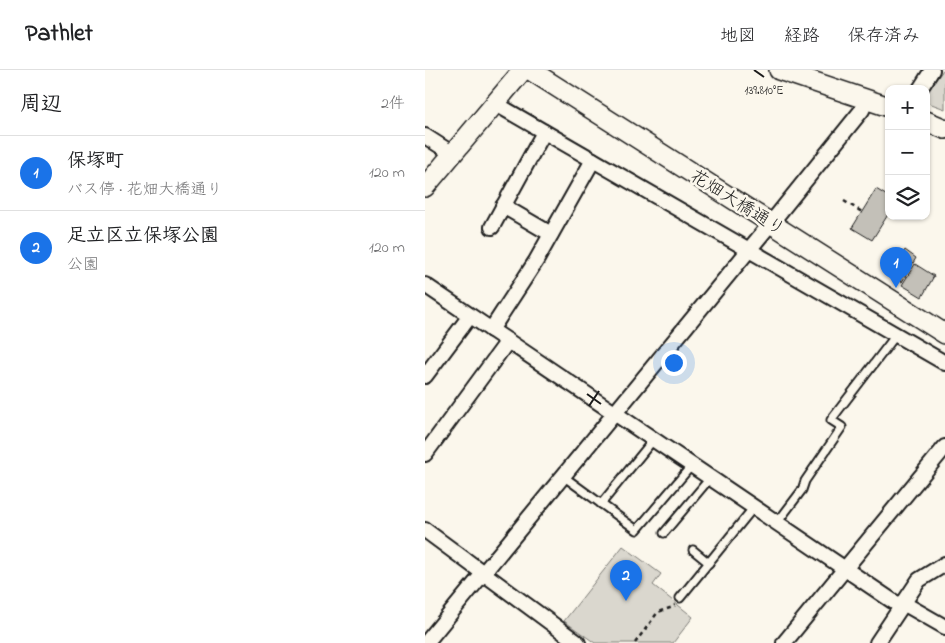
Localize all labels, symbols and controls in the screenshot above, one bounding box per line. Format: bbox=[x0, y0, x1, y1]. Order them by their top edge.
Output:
text: Pathlet bbox=[25, 17, 93, 52]
text: 地図 bbox=[720, 24, 756, 50]
text: 経路 bbox=[784, 24, 820, 50]
text: 保存済み bbox=[848, 24, 920, 50]
text: 139.810°E bbox=[745, 82, 783, 100]
map controls bbox=[885, 85, 930, 220]
button: + bbox=[885, 85, 930, 130]
text: 周辺 bbox=[20, 90, 62, 120]
text: 2件 bbox=[381, 92, 405, 116]
button: − bbox=[885, 130, 930, 175]
text: 保塚町 bbox=[67, 148, 124, 175]
text: 1 bbox=[33, 161, 39, 185]
text: 120 m bbox=[369, 161, 405, 185]
street label: 花畑大橋通り bbox=[684, 164, 790, 243]
button: layers bbox=[885, 175, 930, 220]
text: バス停 · 花畑大橋通り bbox=[67, 178, 222, 202]
text: 足立区立保塚公園 bbox=[67, 223, 219, 250]
text: 2 bbox=[32, 236, 40, 260]
text: 120 m bbox=[369, 236, 405, 260]
pin: 1 bbox=[880, 247, 912, 288]
text: 公園 bbox=[67, 253, 99, 277]
your location bbox=[661, 350, 687, 376]
pin: 2 bbox=[610, 560, 642, 601]

